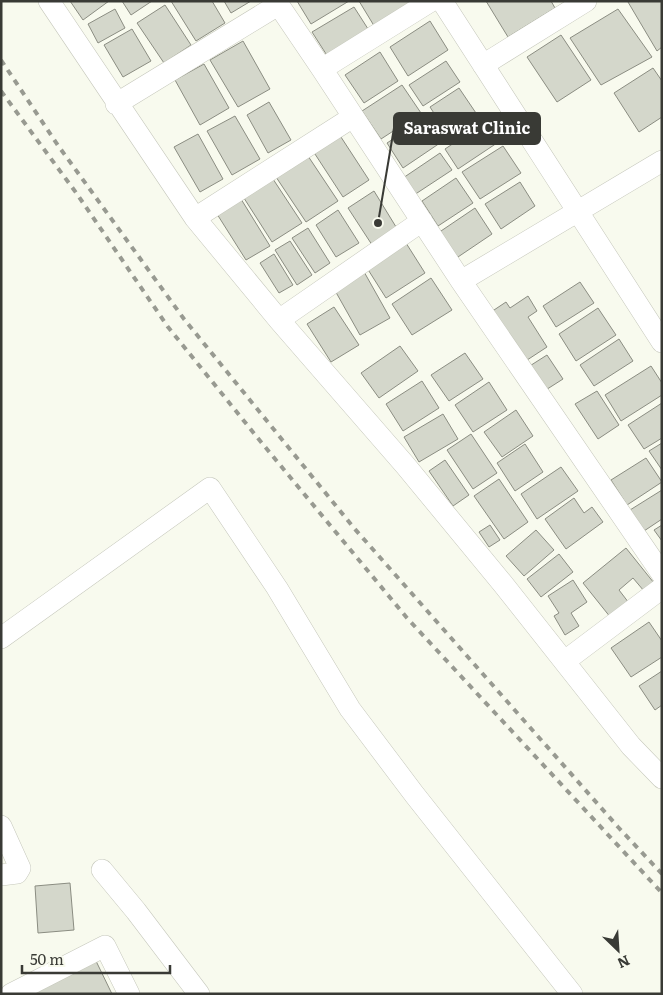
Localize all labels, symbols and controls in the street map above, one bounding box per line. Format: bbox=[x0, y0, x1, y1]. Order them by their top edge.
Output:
callout: Saraswat Clinic bbox=[394, 113, 540, 144]
text: Saraswat Clinic bbox=[404, 115, 530, 139]
north arrow bbox=[593, 925, 643, 975]
scale bar bbox=[22, 942, 170, 974]
text: 50 m bbox=[30, 947, 64, 970]
text: N bbox=[614, 951, 633, 974]

